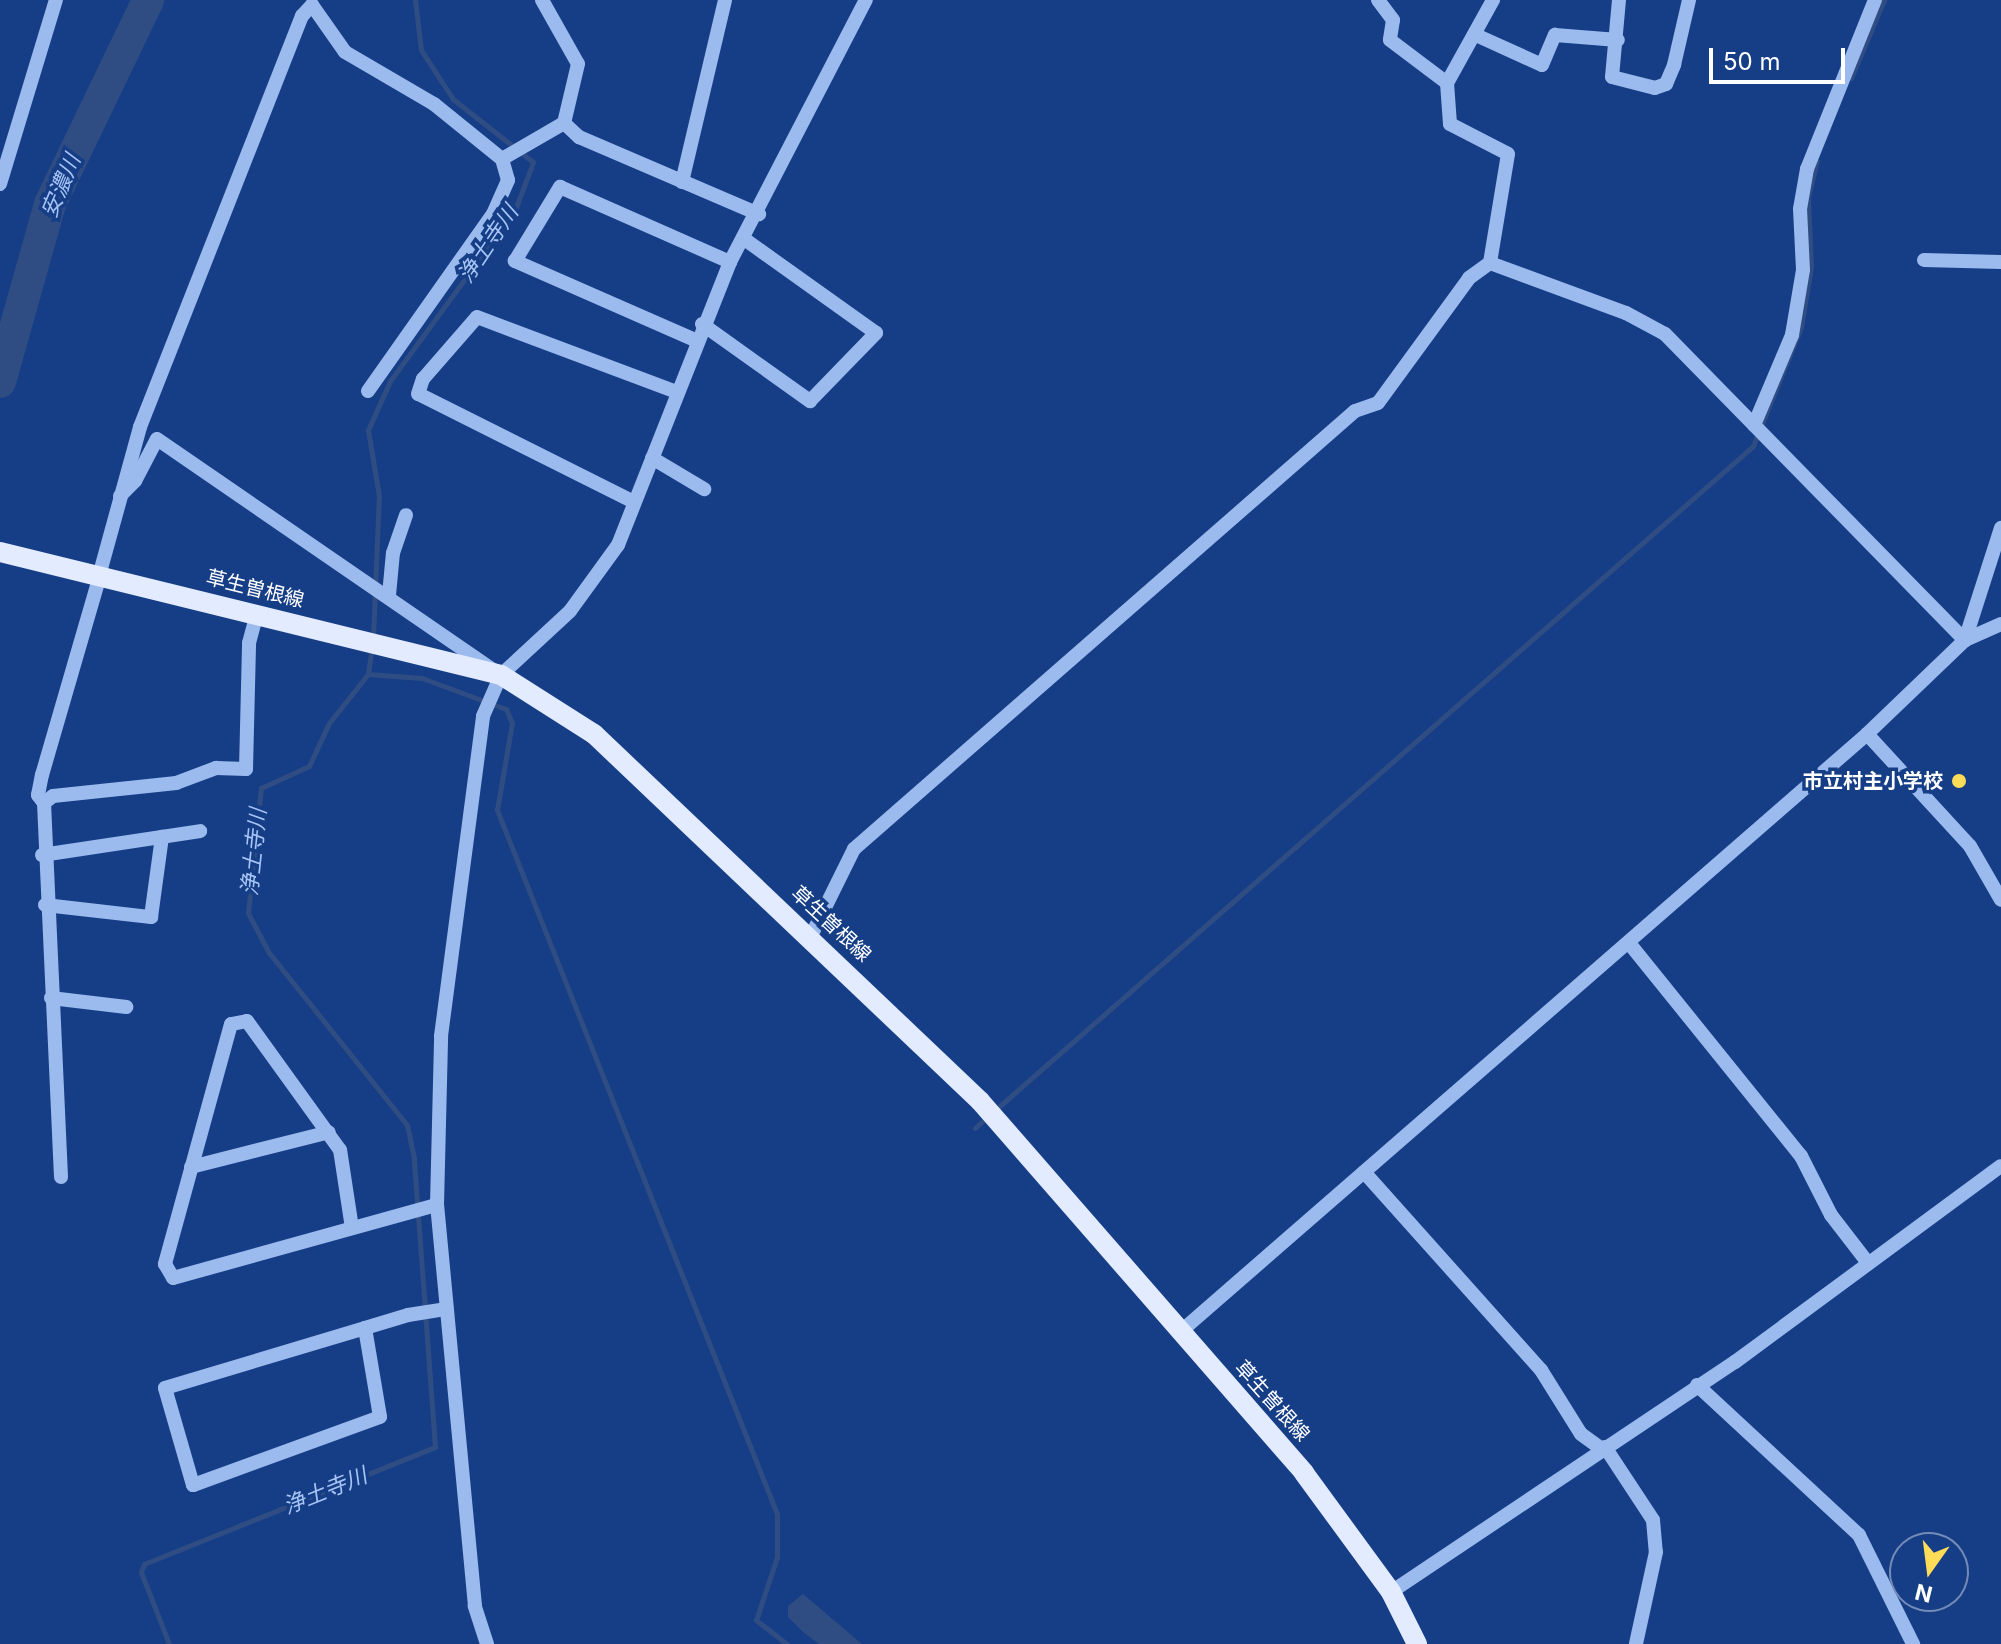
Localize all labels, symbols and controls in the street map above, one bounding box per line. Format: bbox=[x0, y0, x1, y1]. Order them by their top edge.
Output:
scale bar bbox=[1713, 32, 1849, 82]
text: 50 m bbox=[1723, 47, 1781, 76]
water label: 安濃川 bbox=[36, 150, 86, 222]
water label: 浄土寺川 bbox=[452, 200, 524, 288]
street label: 草生曽根線 bbox=[204, 565, 306, 613]
place label: 市立村主小学校 bbox=[1803, 769, 1943, 793]
marker: 市立村主小学校 bbox=[1950, 772, 1968, 790]
water label: 浄土寺川 bbox=[236, 807, 272, 897]
street label: 草生曽根線 bbox=[786, 881, 876, 967]
street label: 草生曽根線 bbox=[1230, 1356, 1314, 1446]
water label: 浄土寺川 bbox=[279, 1462, 371, 1520]
north arrow bbox=[1889, 1532, 1969, 1612]
text: N bbox=[1912, 1579, 1935, 1608]

